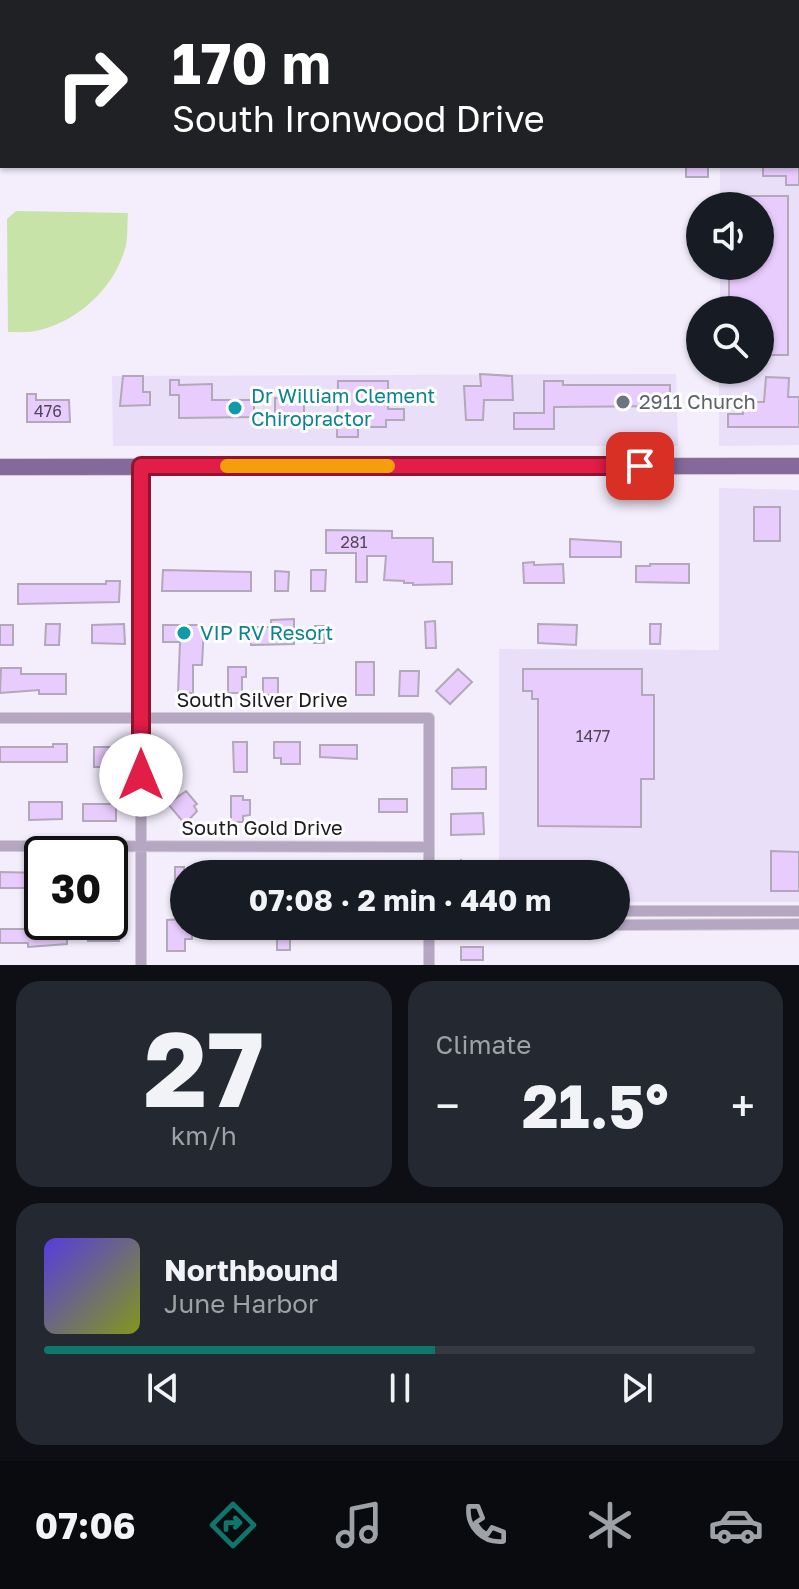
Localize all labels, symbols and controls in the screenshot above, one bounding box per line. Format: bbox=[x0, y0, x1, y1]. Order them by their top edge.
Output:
text: 170 m bbox=[172, 29, 331, 96]
icon: right bbox=[40, 32, 144, 136]
text: South Ironwood Drive bbox=[172, 97, 545, 140]
map controls bbox=[686, 192, 774, 384]
button: sound bbox=[686, 192, 774, 280]
button: search bbox=[686, 296, 774, 384]
place label: Dr William Clement Chiropractor bbox=[251, 383, 435, 430]
place label: 2911 Church bbox=[639, 389, 756, 413]
marker: 2911 Church bbox=[614, 393, 632, 411]
marker: Dr William Clement Chiropractor bbox=[226, 399, 244, 417]
house number: 476 bbox=[34, 401, 62, 421]
pin bbox=[606, 432, 674, 500]
icon: arrive bbox=[618, 444, 662, 488]
house number: 281 bbox=[341, 532, 368, 552]
place label: VIP RV Resort bbox=[200, 620, 333, 644]
marker: VIP RV Resort bbox=[175, 624, 193, 642]
street label: South Silver Drive bbox=[176, 687, 348, 711]
house number: 1477 bbox=[576, 726, 610, 746]
position arrow bbox=[99, 733, 183, 817]
street label: South Gold Drive bbox=[181, 815, 343, 839]
speed limit sign: 30 bbox=[24, 836, 128, 940]
text: 07:08 · 2 min · 440 m bbox=[249, 882, 551, 918]
text: 27 bbox=[144, 1005, 264, 1130]
text: Climate bbox=[436, 1029, 531, 1060]
text: 21.5° bbox=[522, 1069, 669, 1141]
text: − bbox=[436, 1079, 460, 1132]
text: + bbox=[731, 1079, 755, 1132]
text: km/h bbox=[171, 1120, 237, 1151]
text: Northbound bbox=[164, 1252, 338, 1288]
text: June Harbor bbox=[164, 1288, 318, 1319]
icon: previous bbox=[141, 1366, 185, 1410]
icon: pause bbox=[378, 1366, 422, 1410]
icon: next bbox=[615, 1366, 659, 1410]
icon: directions bbox=[205, 1497, 261, 1553]
icon: music bbox=[331, 1497, 387, 1553]
icon: phone bbox=[457, 1497, 513, 1553]
icon: climate bbox=[582, 1497, 638, 1553]
icon: car bbox=[708, 1497, 764, 1553]
text: 07:06 bbox=[35, 1504, 136, 1547]

